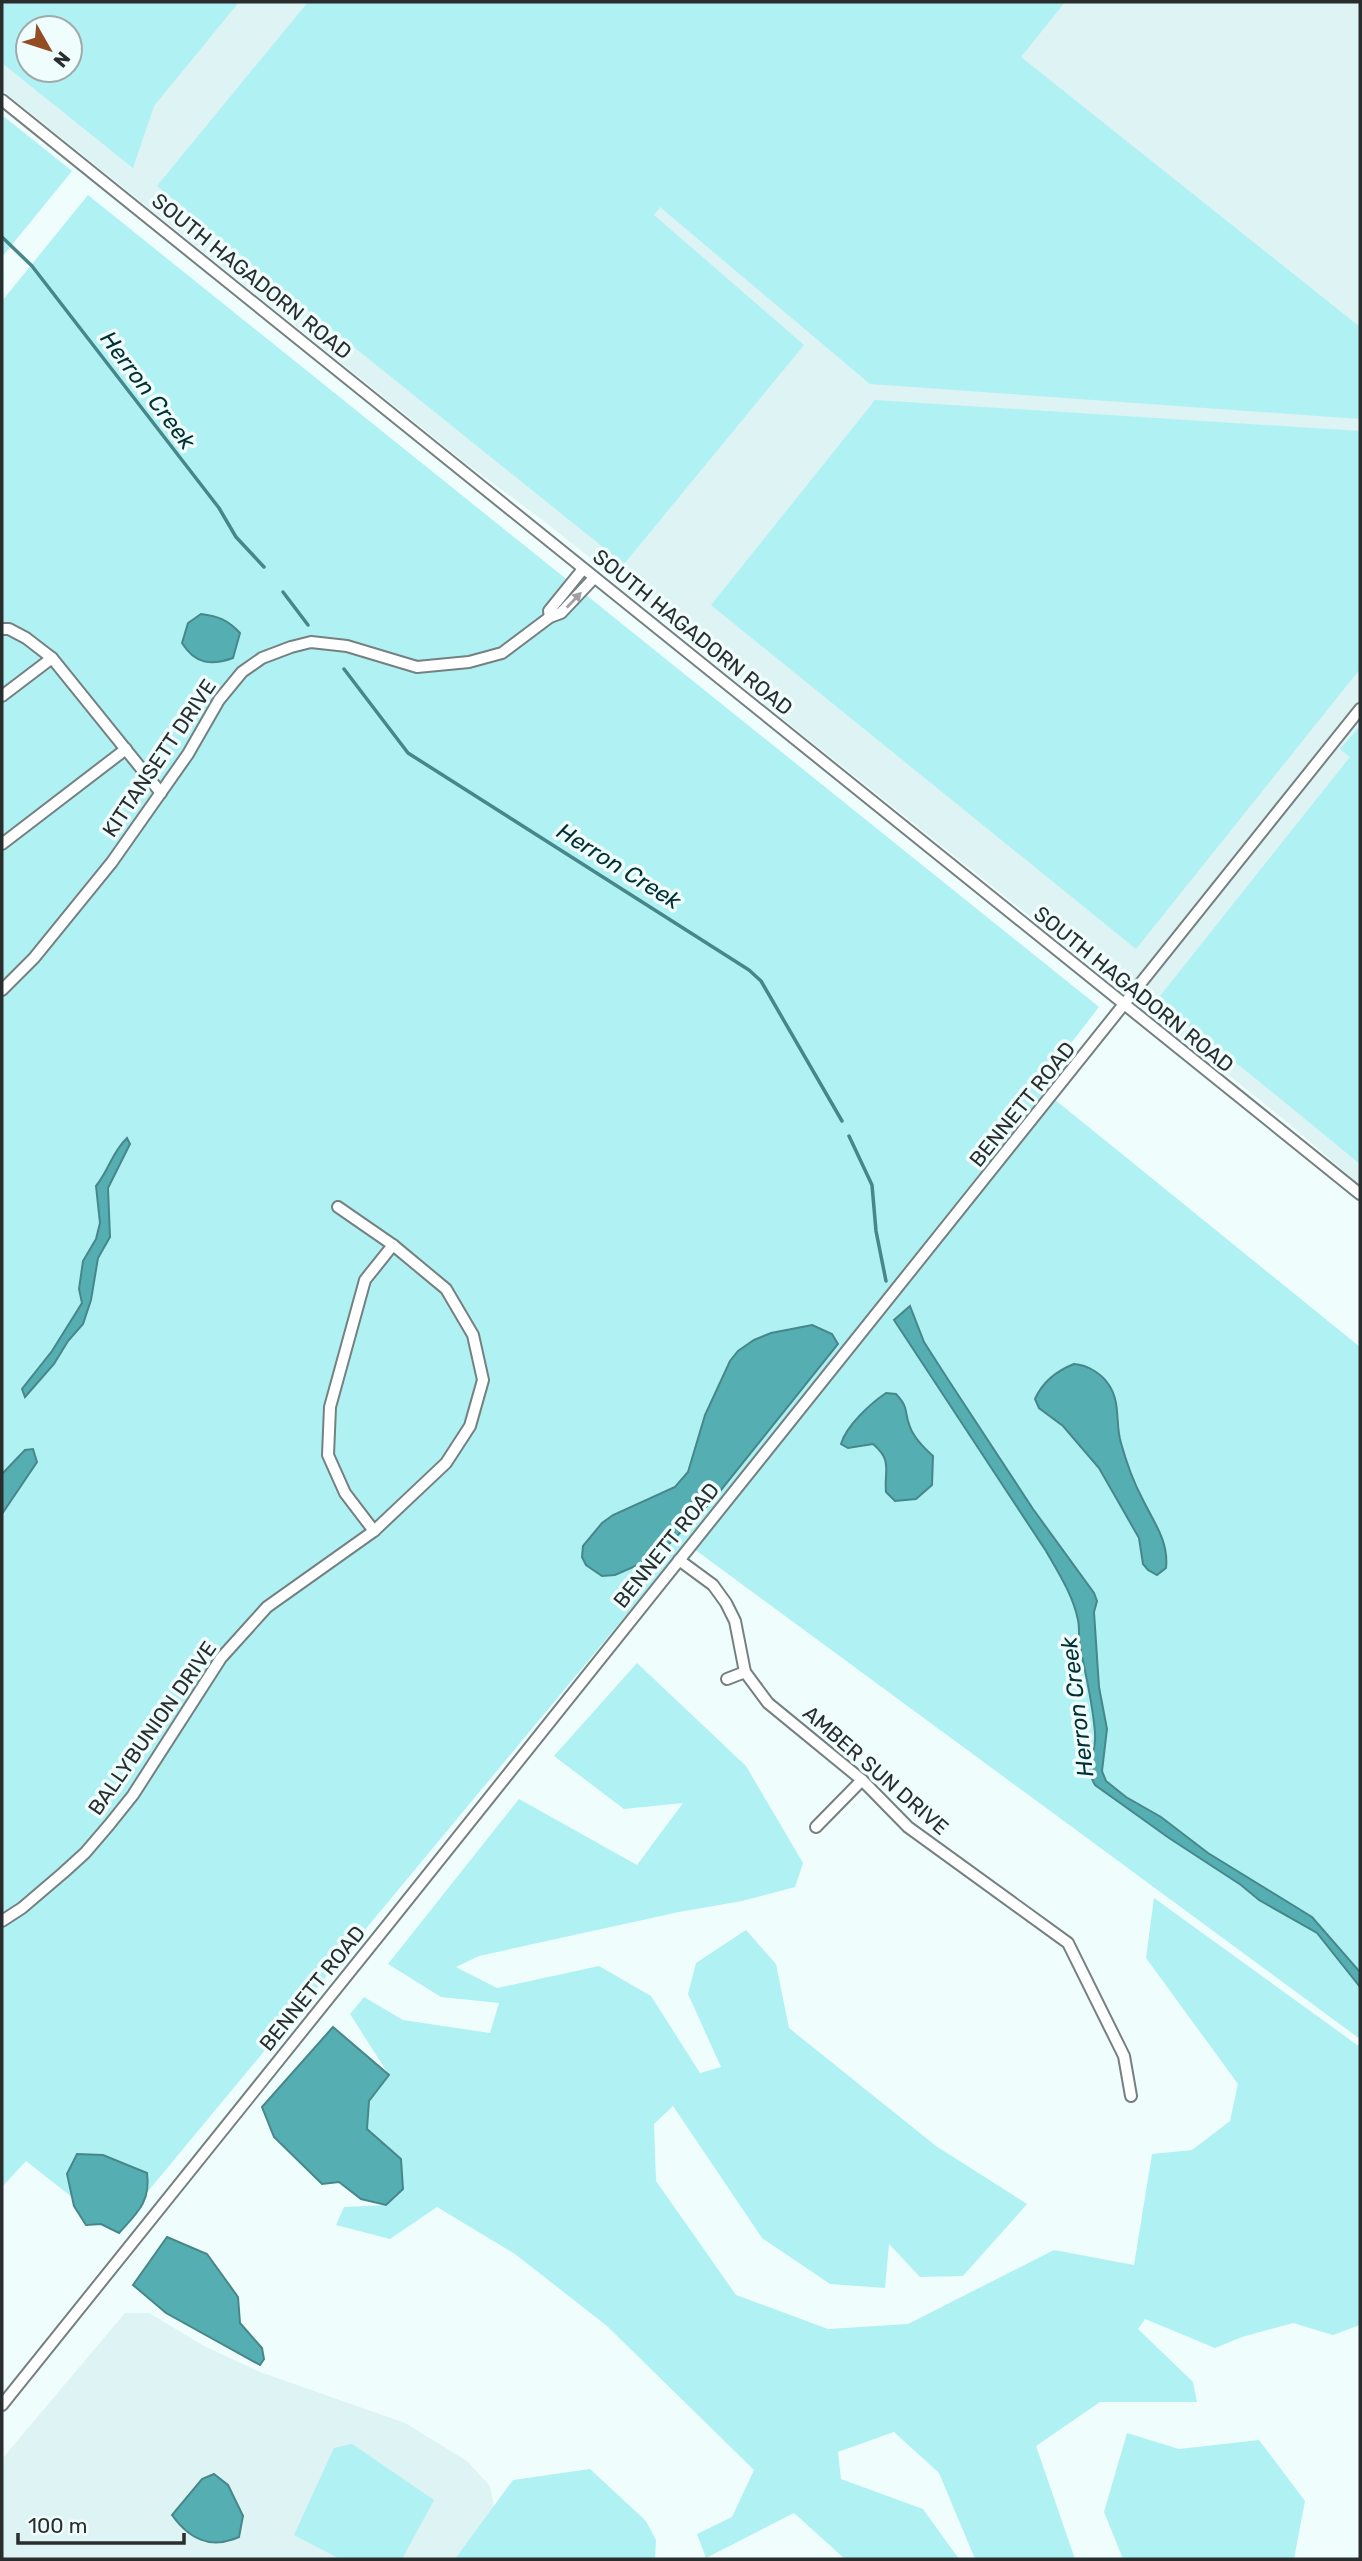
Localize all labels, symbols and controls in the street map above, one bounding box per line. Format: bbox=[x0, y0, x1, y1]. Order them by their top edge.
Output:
north arrow bbox=[14, 14, 84, 84]
text: N bbox=[49, 47, 75, 72]
street label: SOUTH HAGADORN ROAD bbox=[147, 188, 357, 364]
water label: Herron Creek bbox=[94, 325, 202, 456]
street label: SOUTH HAGADORN ROAD bbox=[588, 544, 798, 720]
one-way arrow bbox=[565, 592, 581, 609]
street label: KITTANSETT DRIVE bbox=[97, 674, 221, 842]
water label: Herron Creek bbox=[552, 817, 687, 916]
street label: SOUTH HAGADORN ROAD bbox=[1029, 901, 1239, 1077]
street label: BENNETT ROAD bbox=[964, 1036, 1080, 1172]
street label: BENNETT ROAD bbox=[608, 1477, 724, 1613]
water label: Herron Creek bbox=[1054, 1634, 1099, 1779]
street label: BALLYBUNION DRIVE bbox=[83, 1636, 221, 1820]
street label: AMBER SUN DRIVE bbox=[798, 1700, 954, 1840]
street label: BENNETT ROAD bbox=[254, 1920, 370, 2056]
scale bar bbox=[18, 2502, 184, 2546]
text: 100 m bbox=[28, 2513, 87, 2538]

